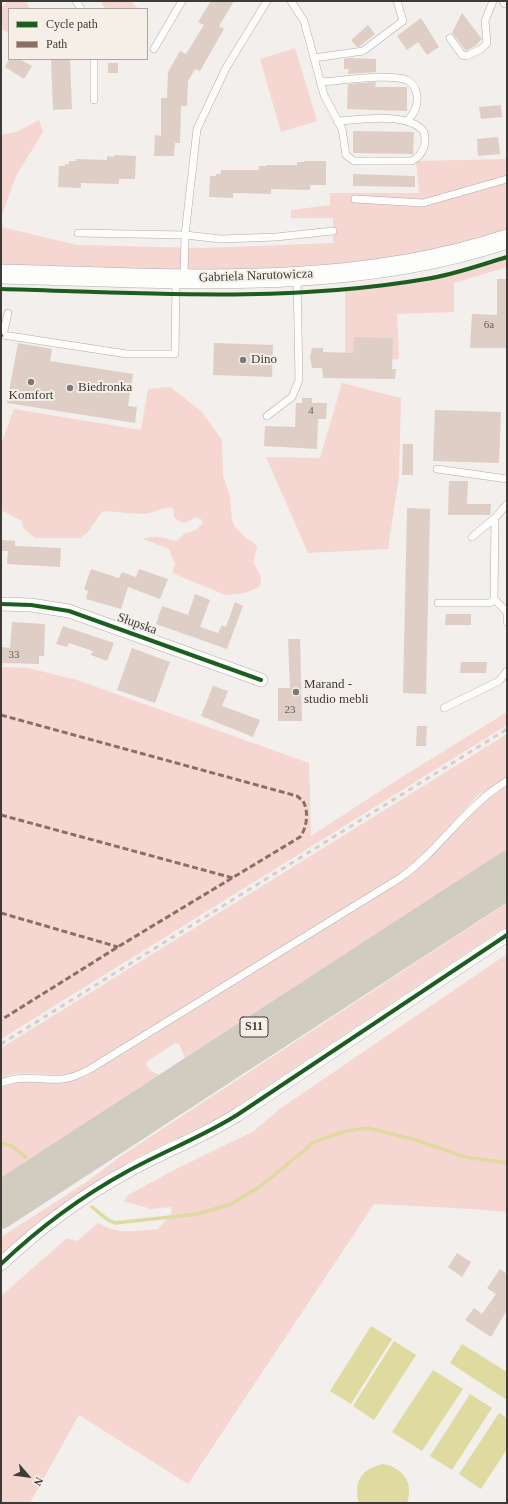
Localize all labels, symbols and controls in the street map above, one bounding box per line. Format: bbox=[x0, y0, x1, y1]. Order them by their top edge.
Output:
legend bbox=[8, 8, 148, 60]
text: Cycle path bbox=[46, 17, 98, 31]
text: Path bbox=[46, 37, 67, 51]
street label: Gabriela Narutowicza bbox=[199, 266, 313, 286]
house number: 6a bbox=[484, 318, 494, 332]
place label: Dino bbox=[251, 352, 277, 368]
marker: Dino bbox=[238, 355, 248, 365]
marker: Komfort bbox=[26, 377, 36, 387]
place label: Biedronka bbox=[78, 380, 132, 396]
marker: Biedronka bbox=[65, 383, 75, 393]
place label: Komfort bbox=[9, 388, 53, 404]
house number: 4 bbox=[308, 404, 314, 418]
street label: Słupska bbox=[115, 610, 159, 638]
house number: 33 bbox=[8, 648, 20, 662]
place label: Marand - studio mebli bbox=[304, 677, 369, 708]
marker: Marand - studio mebli bbox=[291, 687, 301, 697]
house number: 23 bbox=[284, 703, 296, 717]
road number: S11 bbox=[240, 1017, 268, 1037]
north arrow bbox=[8, 1456, 48, 1496]
text: N bbox=[31, 1475, 46, 1488]

